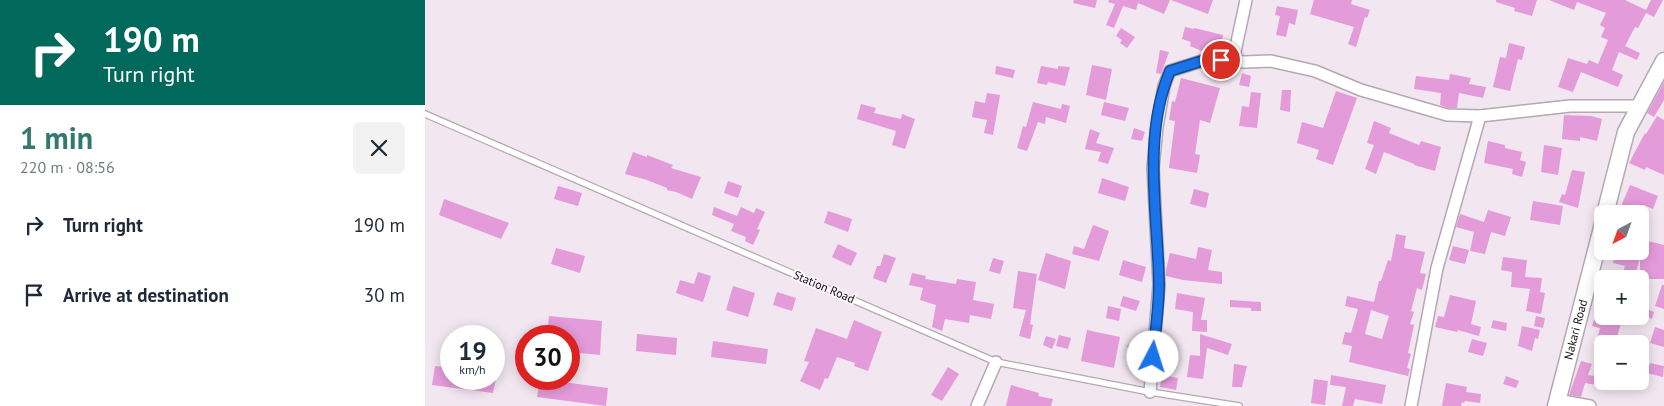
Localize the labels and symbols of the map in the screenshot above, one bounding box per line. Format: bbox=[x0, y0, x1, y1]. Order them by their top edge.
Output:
pin bbox=[1200, 39, 1242, 81]
north arrow bbox=[1594, 205, 1649, 260]
street label: Station Road bbox=[791, 267, 857, 306]
street label: Nakari Road bbox=[1560, 298, 1590, 361]
speed limit sign: 30 bbox=[515, 325, 580, 390]
position arrow bbox=[1126, 330, 1178, 382]

